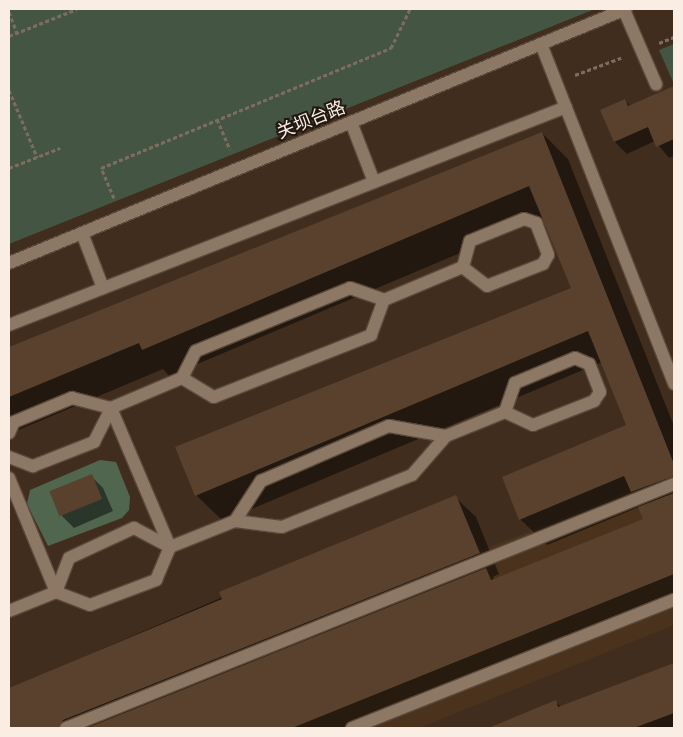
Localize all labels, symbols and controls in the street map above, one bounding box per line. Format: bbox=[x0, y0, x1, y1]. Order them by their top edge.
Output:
street label: 关坝台路 bbox=[274, 97, 348, 143]

